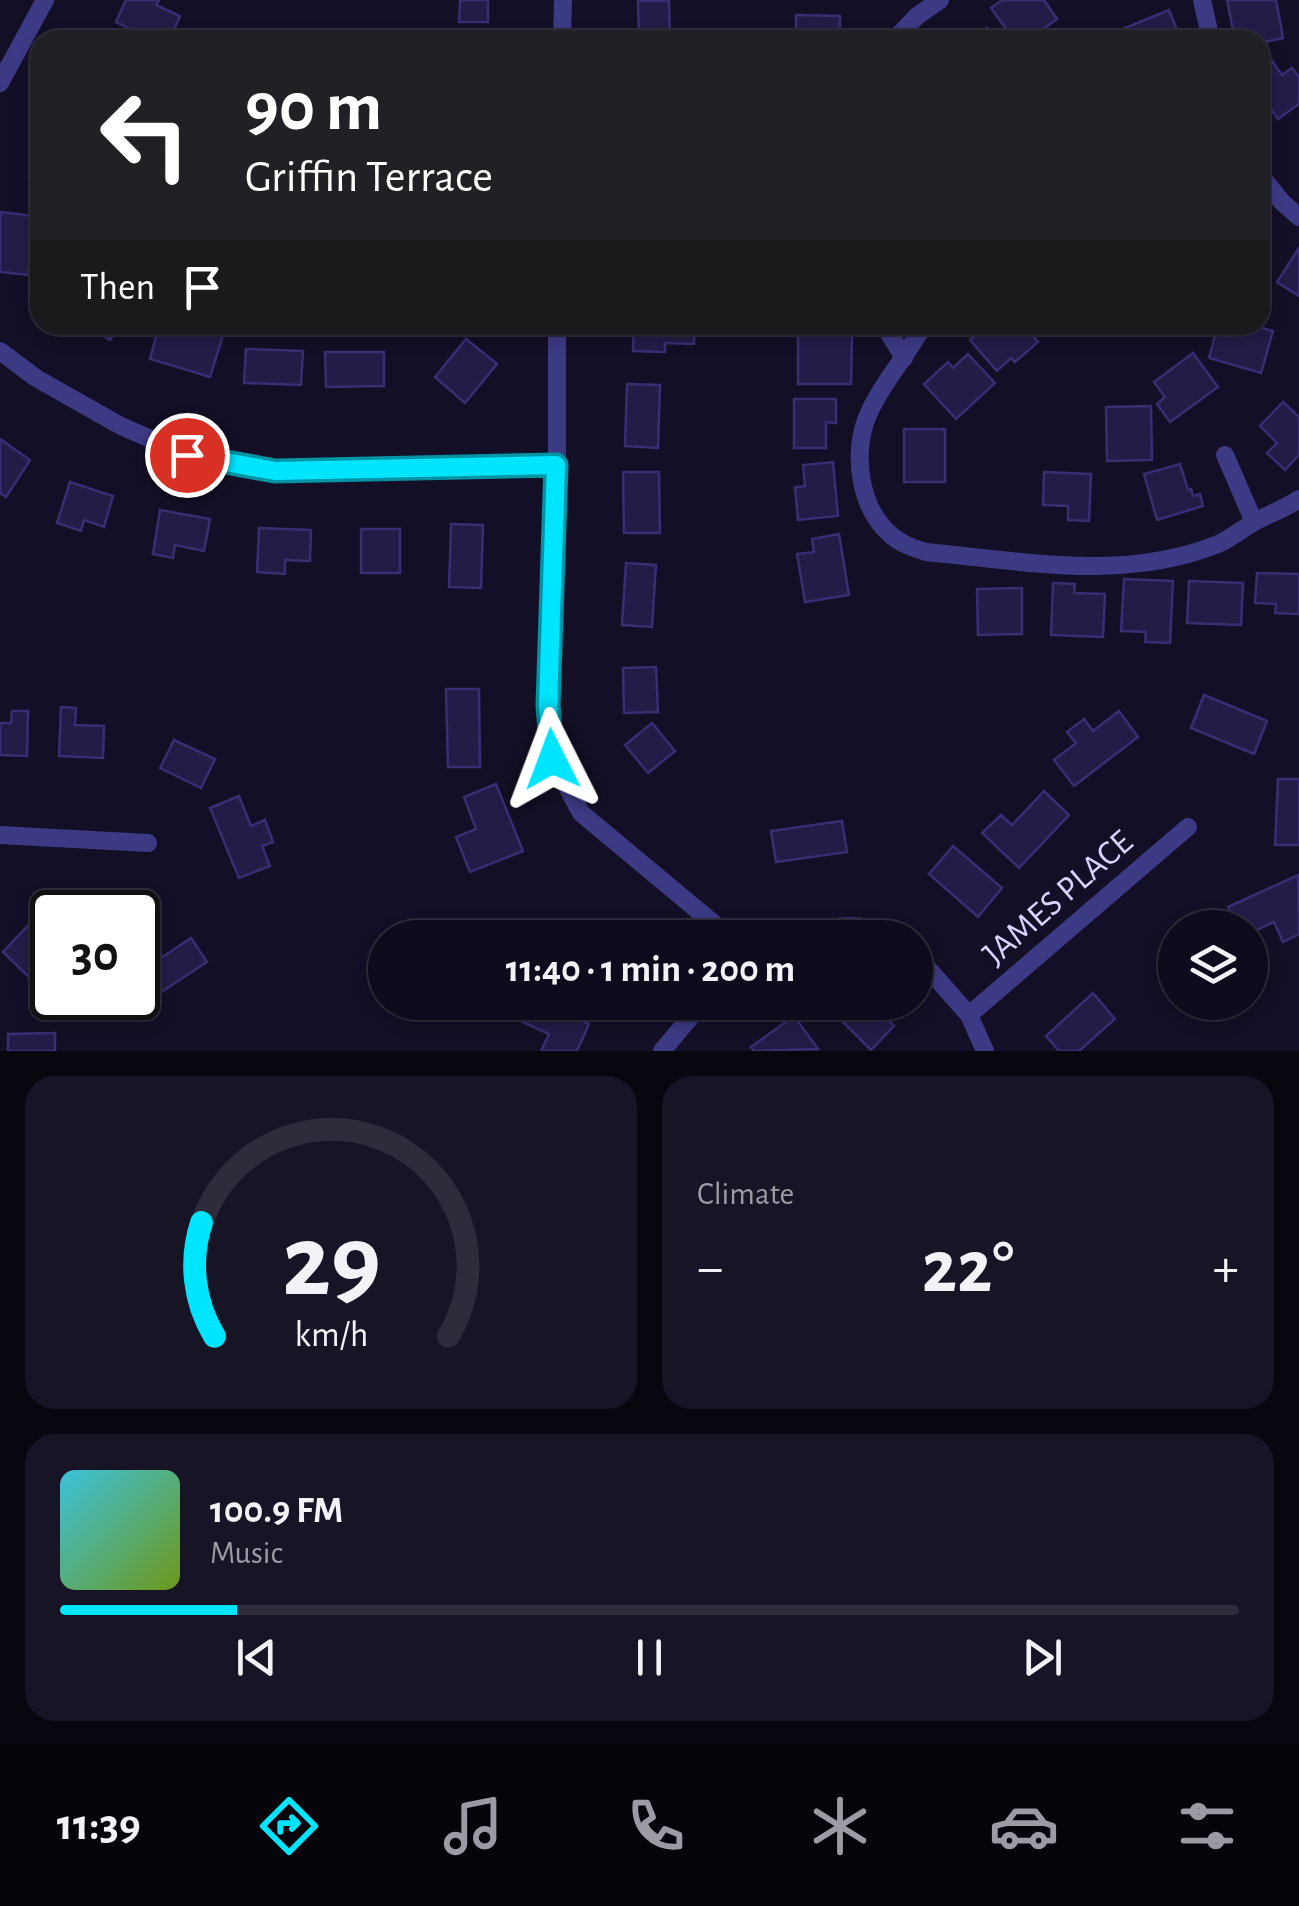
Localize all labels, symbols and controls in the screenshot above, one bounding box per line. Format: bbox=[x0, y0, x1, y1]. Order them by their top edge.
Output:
icon: left bbox=[80, 70, 210, 200]
text: 90 m bbox=[245, 73, 382, 143]
text: Griffin Terrace bbox=[245, 155, 493, 200]
icon: arrive bbox=[175, 260, 230, 315]
text: Then bbox=[80, 269, 155, 307]
pin bbox=[145, 413, 230, 498]
icon: arrive bbox=[160, 428, 215, 483]
position arrow bbox=[500, 707, 604, 811]
street label: JAMES PLACE bbox=[977, 824, 1140, 972]
speed limit sign: 30 bbox=[30, 890, 160, 1020]
map controls bbox=[1158, 910, 1268, 1020]
button: layers bbox=[1158, 910, 1268, 1020]
text: 11:40 · 1 min · 200 m bbox=[506, 951, 795, 989]
text: Climate bbox=[697, 1178, 794, 1210]
text: 29 bbox=[281, 1211, 381, 1315]
text: 22° bbox=[922, 1231, 1014, 1306]
text: − bbox=[697, 1241, 723, 1296]
text: + bbox=[1213, 1241, 1239, 1296]
text: km/h bbox=[294, 1317, 368, 1353]
text: 100.9 FM bbox=[210, 1492, 343, 1530]
text: Music bbox=[210, 1537, 283, 1569]
icon: previous bbox=[229, 1630, 284, 1685]
icon: pause bbox=[622, 1630, 677, 1685]
icon: next bbox=[1015, 1630, 1070, 1685]
icon: directions bbox=[254, 1791, 324, 1861]
icon: music bbox=[438, 1791, 508, 1861]
icon: phone bbox=[621, 1791, 691, 1861]
icon: climate bbox=[805, 1791, 875, 1861]
icon: car bbox=[989, 1791, 1059, 1861]
icon: filters bbox=[1172, 1791, 1242, 1861]
text: 11:39 bbox=[57, 1803, 141, 1848]

